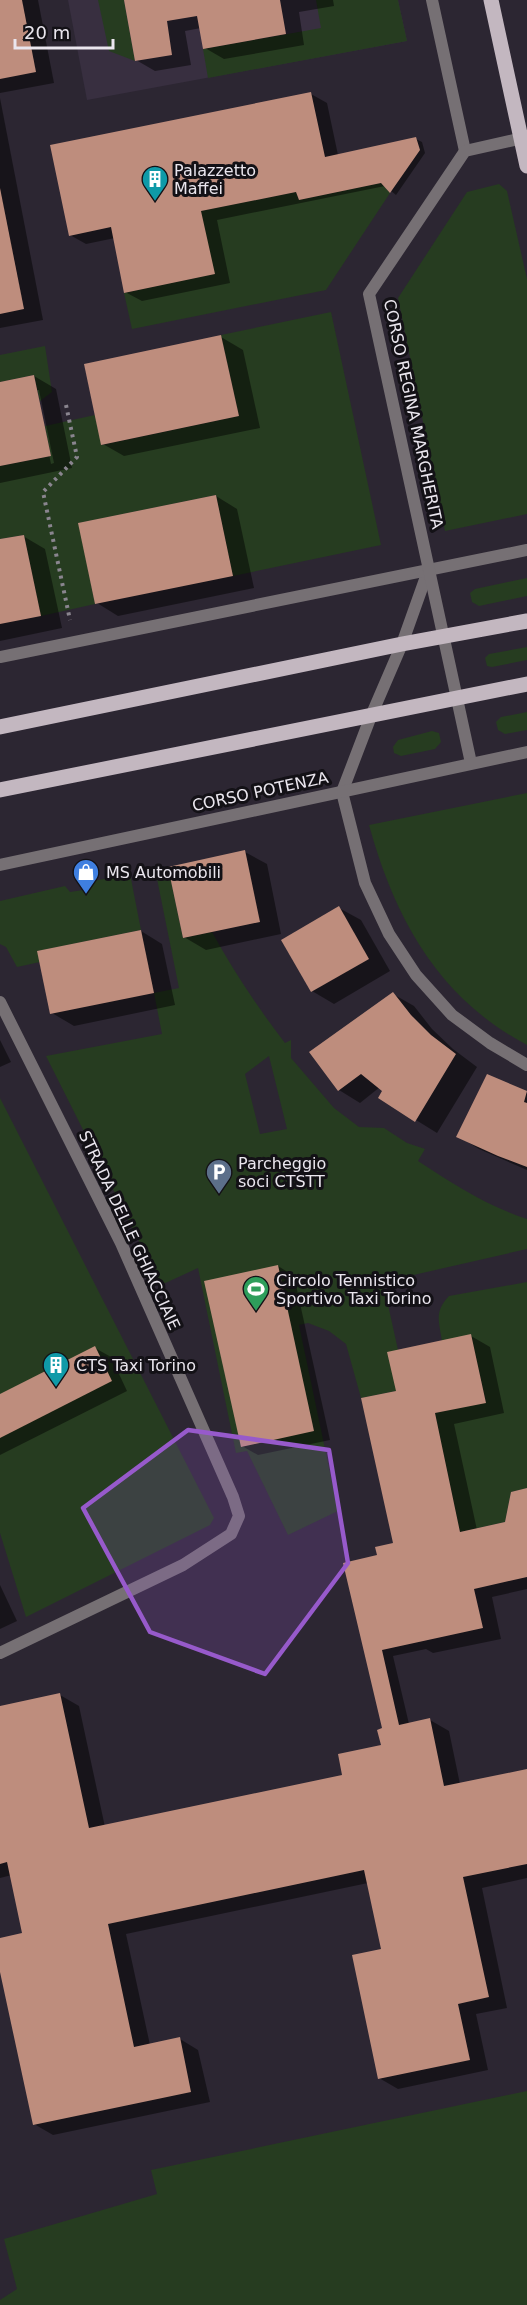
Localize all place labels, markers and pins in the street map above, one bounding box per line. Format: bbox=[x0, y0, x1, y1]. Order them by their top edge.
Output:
place label: Palazzetto Maffei bbox=[174, 161, 256, 198]
building icon: Palazzetto Maffei bbox=[140, 164, 170, 202]
shop icon: MS Automobili bbox=[71, 857, 101, 895]
place label: MS Automobili bbox=[106, 863, 221, 882]
place label: Parcheggio soci CTSTT bbox=[238, 1154, 326, 1191]
parking icon: Parcheggio soci CTSTT bbox=[204, 1157, 234, 1195]
place label: Circolo Tennistico Sportivo Taxi Torino bbox=[276, 1271, 431, 1308]
sports icon: Circolo Tennistico Sportivo Taxi Torino bbox=[241, 1274, 271, 1312]
building icon: CTS Taxi Torino bbox=[41, 1350, 71, 1388]
place label: CTS Taxi Torino bbox=[76, 1356, 196, 1375]

